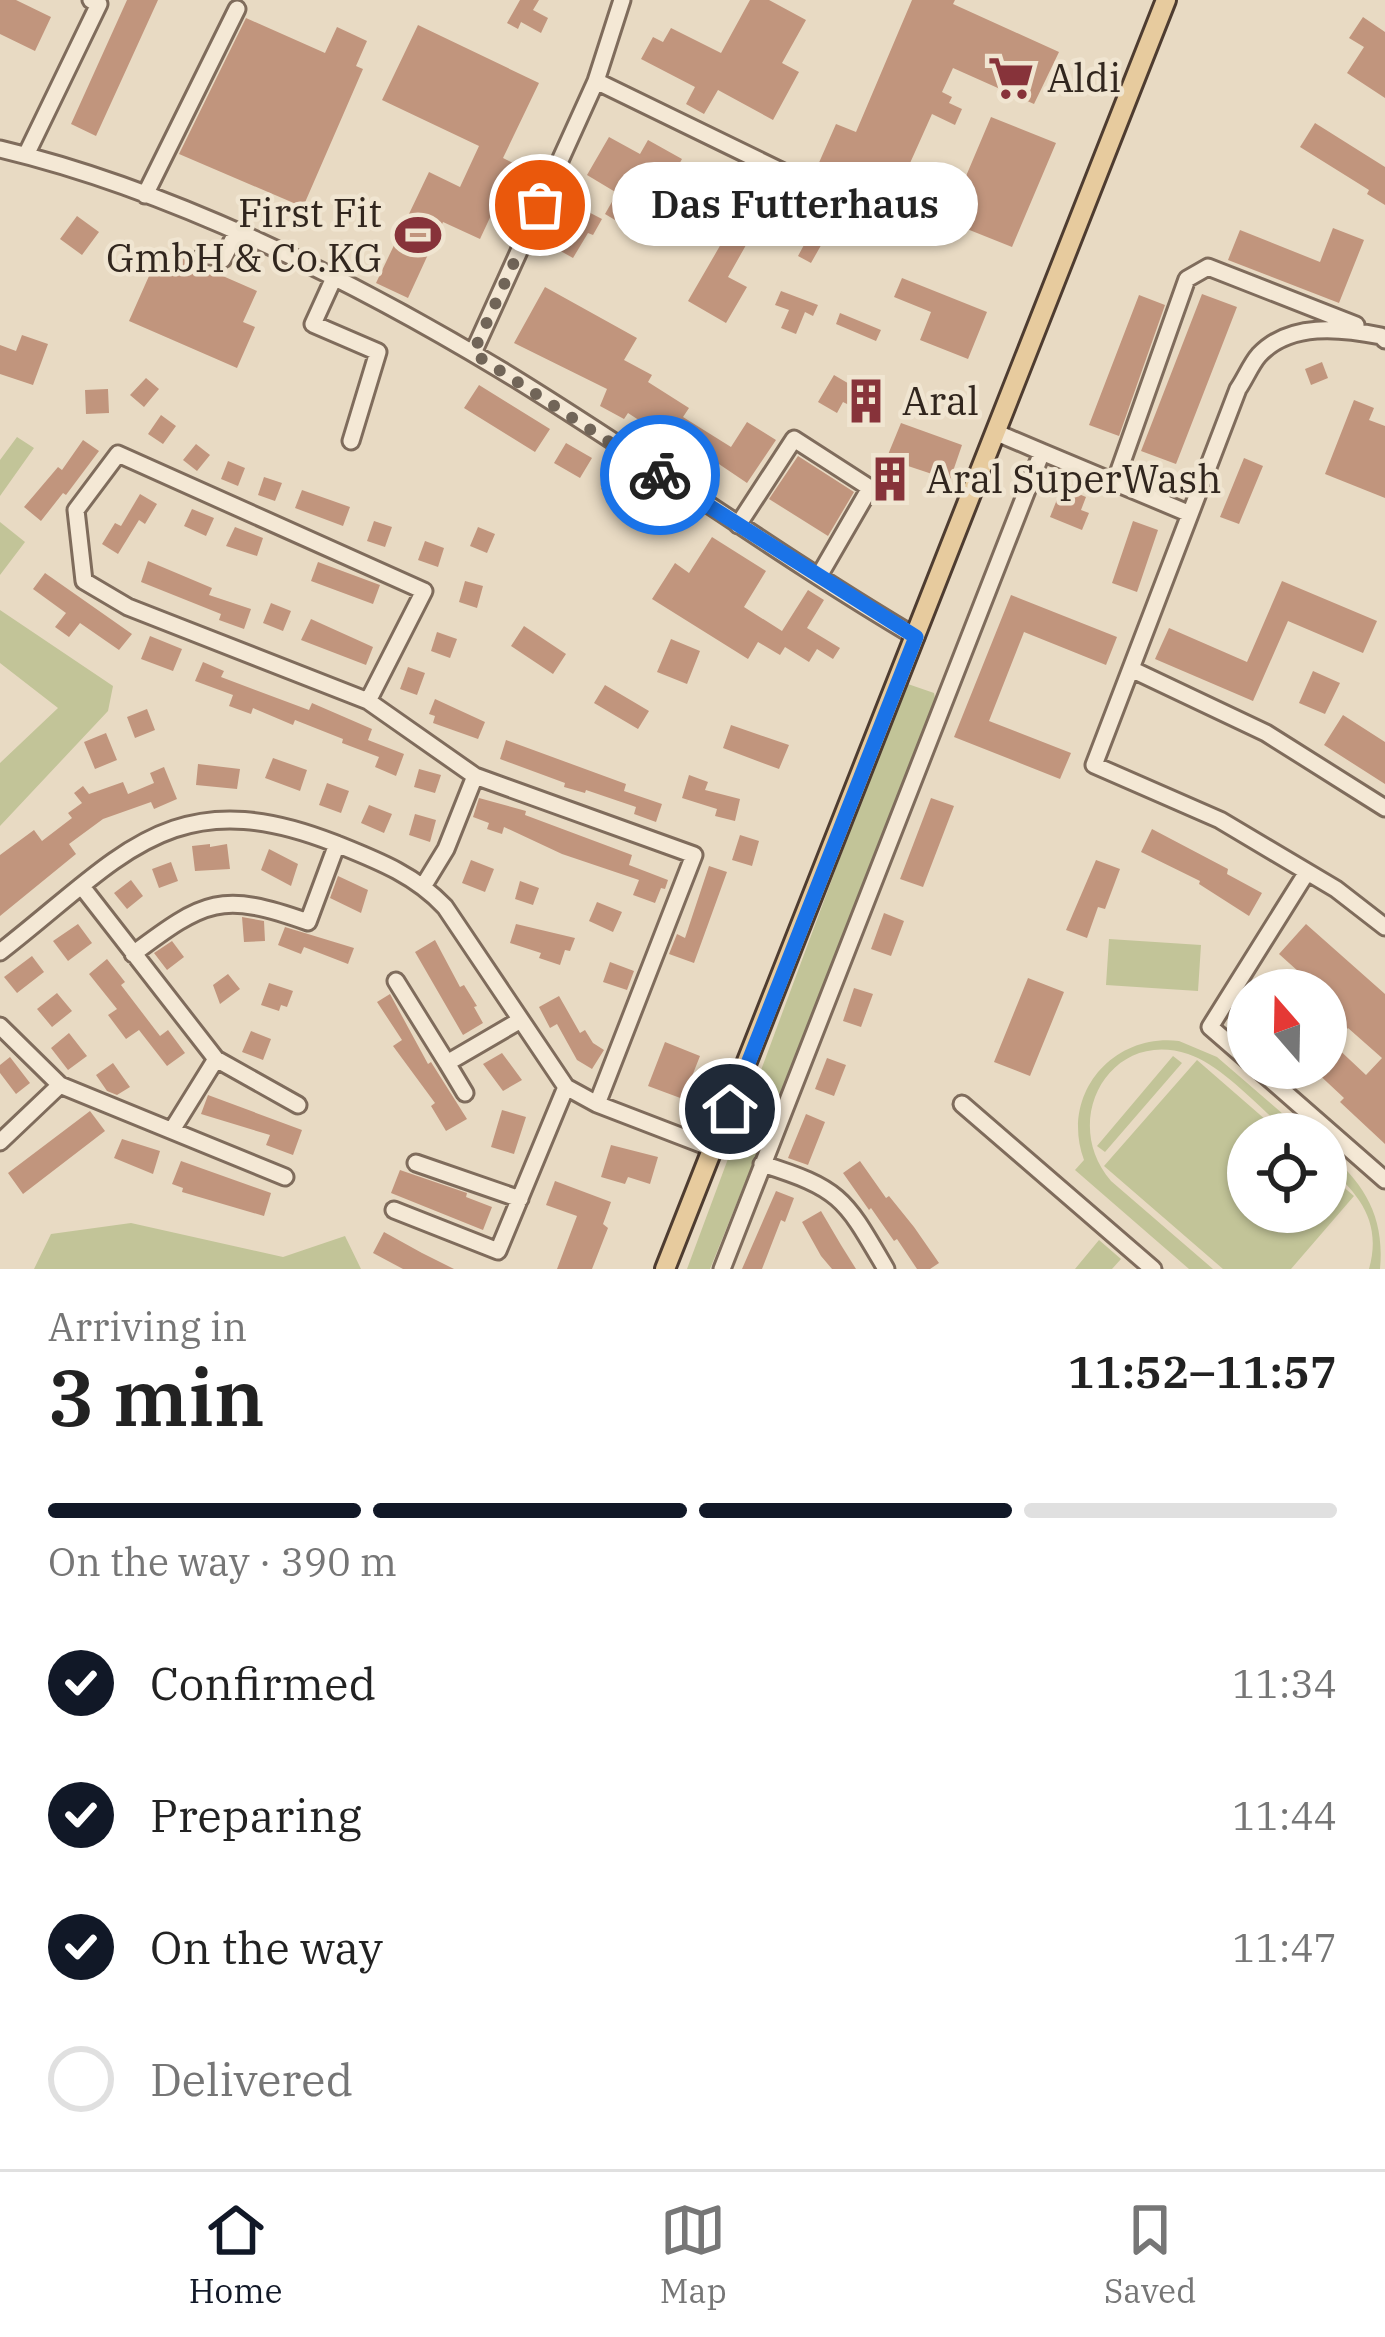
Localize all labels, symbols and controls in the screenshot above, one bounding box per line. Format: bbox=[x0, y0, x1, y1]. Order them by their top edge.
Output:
place label: Aldi bbox=[1047, 52, 1121, 103]
supermarket icon: Aldi bbox=[986, 53, 1036, 103]
pin bbox=[489, 154, 591, 256]
callout: Das Futterhaus bbox=[612, 163, 978, 247]
icon: bag bbox=[507, 172, 573, 238]
text: Das Futterhaus bbox=[651, 178, 939, 229]
place label: First Fit GmbH & Co.KG bbox=[106, 187, 382, 283]
sports icon: First Fit GmbH & Co.KG bbox=[393, 210, 443, 260]
place label: Aral bbox=[902, 375, 979, 426]
building icon: Aral bbox=[841, 376, 891, 426]
courier bbox=[600, 415, 720, 535]
icon: bike bbox=[627, 442, 693, 508]
place label: Aral SuperWash bbox=[926, 453, 1222, 504]
building icon: Aral SuperWash bbox=[865, 454, 915, 504]
north arrow bbox=[1227, 969, 1347, 1089]
map controls bbox=[1227, 969, 1347, 1233]
pin bbox=[679, 1058, 781, 1160]
icon: home bbox=[697, 1076, 763, 1142]
button: locate bbox=[1227, 1113, 1347, 1233]
text: Arriving in bbox=[48, 1301, 247, 1352]
text: 11:52–11:57 bbox=[1068, 1342, 1337, 1400]
text: 3 min bbox=[48, 1346, 265, 1447]
text: On the way · 390 m bbox=[48, 1536, 397, 1587]
icon: check bbox=[48, 1650, 114, 1716]
text: Confirmed bbox=[150, 1654, 376, 1712]
text: 11:34 bbox=[1232, 1658, 1337, 1709]
icon: check bbox=[48, 1782, 114, 1848]
text: Preparing bbox=[150, 1786, 362, 1844]
text: 11:44 bbox=[1232, 1790, 1337, 1841]
icon: check bbox=[48, 1914, 114, 1980]
text: On the way bbox=[150, 1918, 383, 1976]
text: 11:47 bbox=[1232, 1922, 1337, 1973]
text: Delivered bbox=[150, 2050, 353, 2108]
tab: Home bbox=[189, 2197, 282, 2312]
tab: Map bbox=[660, 2197, 727, 2312]
tab: Saved bbox=[1104, 2197, 1196, 2312]

